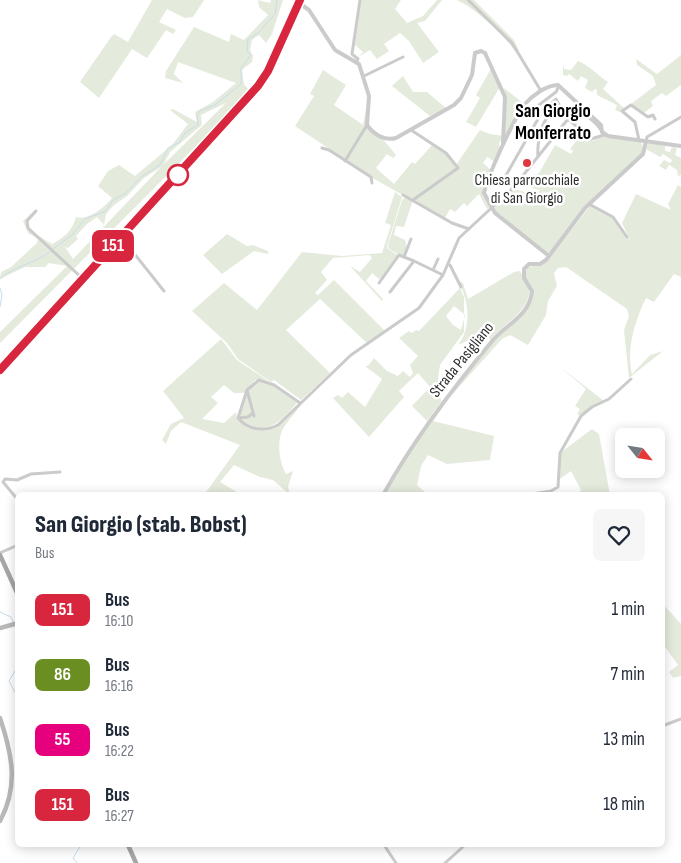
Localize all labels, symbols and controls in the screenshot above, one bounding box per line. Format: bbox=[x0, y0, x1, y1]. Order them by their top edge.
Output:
district label: San Giorgio Monferrato bbox=[515, 100, 591, 145]
marker: Chiesa parrocchiale di San Giorgio bbox=[521, 157, 533, 169]
unlabelled marker bbox=[167, 164, 189, 186]
place label: Chiesa parrocchiale di San Giorgio bbox=[475, 171, 579, 208]
line badge: 151 bbox=[84, 230, 142, 262]
text: 151 bbox=[102, 235, 124, 256]
street label: Strada Pasigliano bbox=[426, 319, 498, 401]
north arrow bbox=[615, 428, 665, 478]
map controls bbox=[615, 428, 665, 478]
button: heart bbox=[593, 509, 645, 561]
text: San Giorgio (stab. Bobst) bbox=[35, 510, 247, 539]
text: Bus bbox=[35, 544, 55, 563]
text: Bus bbox=[105, 589, 130, 612]
text: 1 min bbox=[611, 598, 645, 621]
text: 151 bbox=[51, 599, 74, 620]
text: 16:10 bbox=[105, 612, 133, 631]
text: Bus bbox=[105, 654, 130, 677]
text: 7 min bbox=[611, 663, 645, 686]
text: 86 bbox=[54, 664, 71, 685]
text: 16:16 bbox=[105, 677, 133, 696]
text: Bus bbox=[105, 719, 130, 742]
text: 13 min bbox=[604, 728, 645, 751]
text: 55 bbox=[55, 729, 70, 750]
text: 16:22 bbox=[105, 742, 134, 761]
text: Bus bbox=[105, 784, 130, 807]
text: 18 min bbox=[603, 793, 645, 816]
text: 151 bbox=[51, 794, 74, 815]
text: 16:27 bbox=[105, 807, 134, 826]

